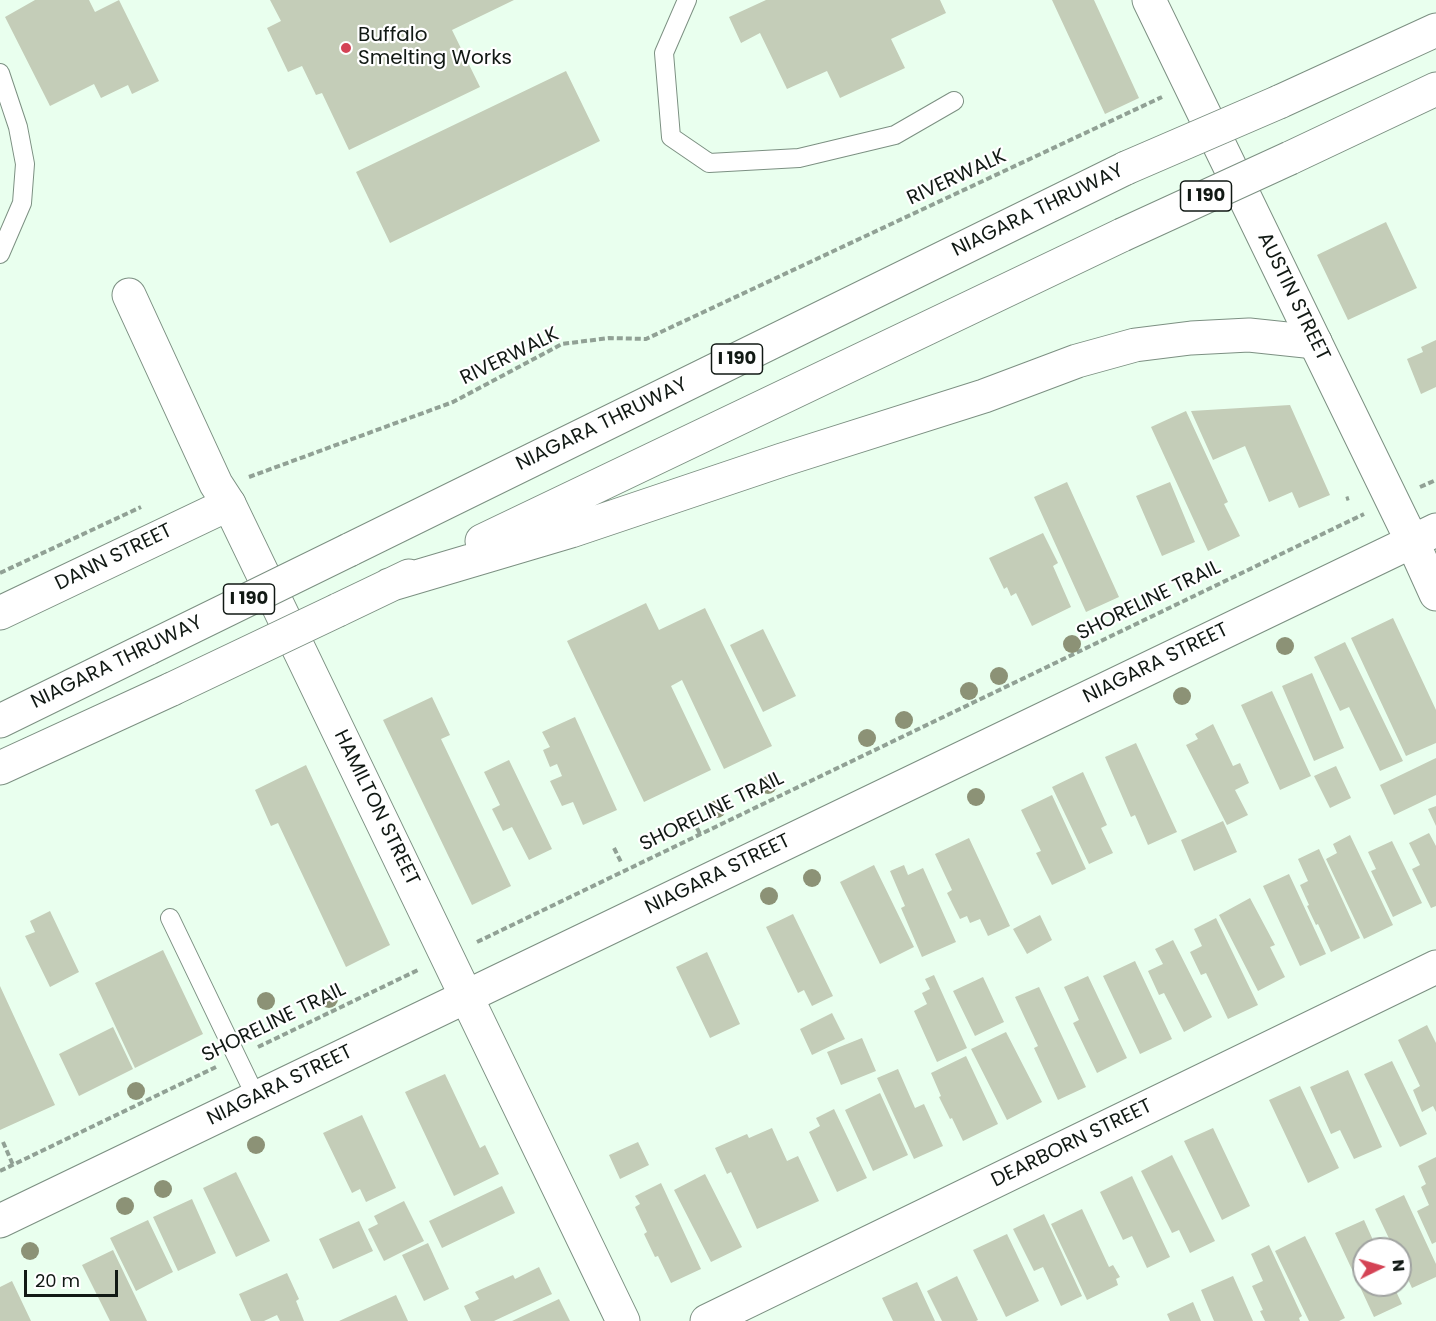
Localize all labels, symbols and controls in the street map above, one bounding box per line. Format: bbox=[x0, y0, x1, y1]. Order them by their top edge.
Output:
place label: Buffalo Smelting Works bbox=[358, 24, 512, 71]
marker: Buffalo Smelting Works bbox=[339, 41, 353, 55]
street label: RIVERWALK bbox=[904, 145, 1010, 211]
street label: NIAGARA THRUWAY bbox=[948, 159, 1128, 263]
road number: I 190 bbox=[1180, 181, 1232, 211]
street label: AUSTIN STREET bbox=[1252, 229, 1334, 365]
street label: RIVERWALK bbox=[457, 323, 563, 391]
road number: I 190 bbox=[712, 344, 762, 374]
street label: NIAGARA THRUWAY bbox=[512, 373, 692, 477]
street label: DANN STREET bbox=[52, 519, 176, 597]
street label: SHORELINE TRAIL bbox=[1073, 556, 1225, 646]
road number: I 190 bbox=[224, 584, 274, 614]
street label: NIAGARA THRUWAY bbox=[27, 611, 207, 715]
street label: NIAGARA STREET bbox=[1079, 618, 1233, 710]
street label: HAMILTON STREET bbox=[328, 726, 424, 890]
street label: SHORELINE TRAIL bbox=[636, 767, 788, 857]
street label: NIAGARA STREET bbox=[641, 829, 795, 921]
street label: SHORELINE TRAIL bbox=[198, 978, 350, 1068]
street label: NIAGARA STREET bbox=[203, 1040, 357, 1132]
street label: DEARBORN STREET bbox=[988, 1095, 1156, 1193]
north arrow bbox=[1352, 1237, 1412, 1297]
scale bar bbox=[27, 1258, 122, 1296]
text: N bbox=[1386, 1259, 1410, 1273]
text: 20 m bbox=[35, 1268, 80, 1293]

